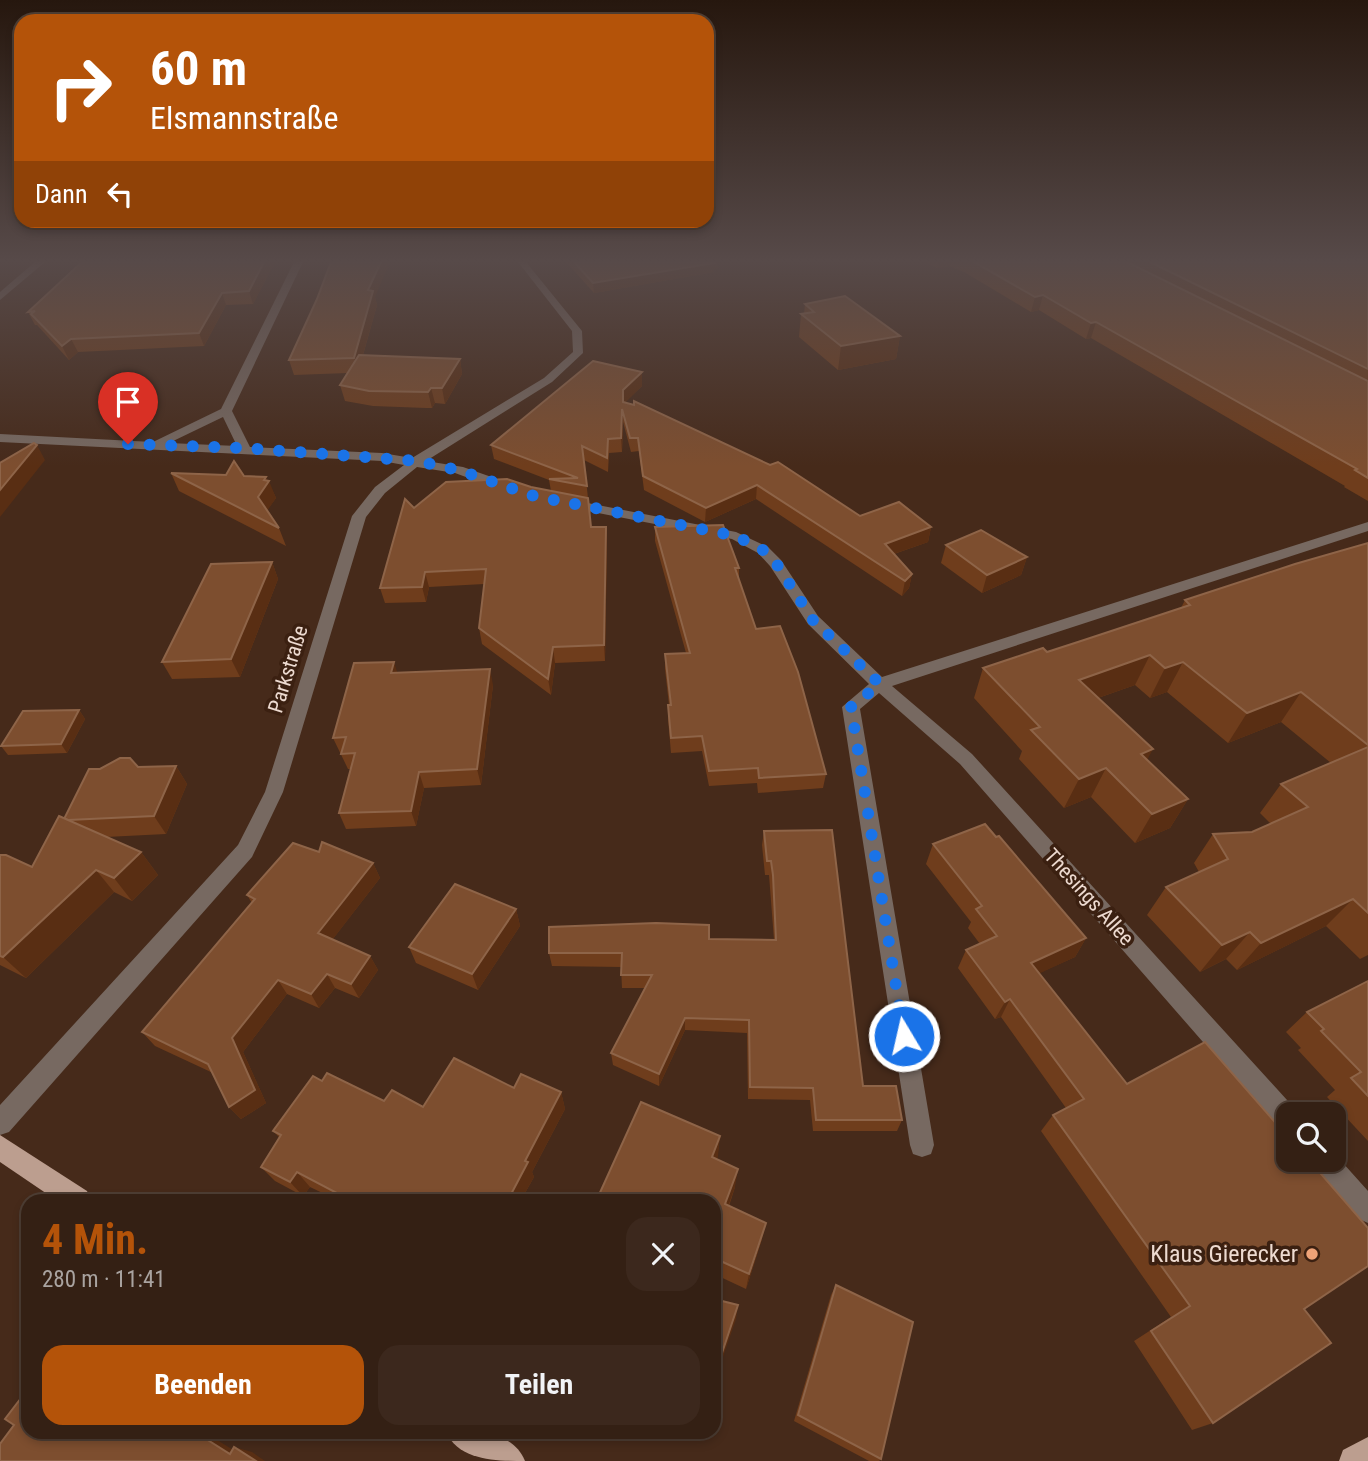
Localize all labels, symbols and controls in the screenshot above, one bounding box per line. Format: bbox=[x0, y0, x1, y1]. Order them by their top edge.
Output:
text: 60 m bbox=[150, 40, 247, 97]
icon: right bbox=[35, 42, 126, 133]
text: Elsmannstraße bbox=[150, 99, 338, 137]
icon: left bbox=[101, 175, 139, 213]
text: Dann bbox=[35, 179, 87, 209]
pin bbox=[98, 372, 158, 444]
icon: arrive bbox=[109, 383, 147, 421]
street label: Parkstraße bbox=[263, 622, 313, 716]
street label: Thesings Allee bbox=[1039, 844, 1139, 950]
position arrow bbox=[867, 999, 941, 1073]
map controls bbox=[1276, 1102, 1346, 1172]
button: search bbox=[1276, 1102, 1346, 1172]
text: 4 Min. bbox=[42, 1215, 148, 1264]
button: close bbox=[626, 1217, 700, 1291]
place label: Klaus Gierecker bbox=[1150, 1240, 1298, 1268]
marker: Klaus Gierecker bbox=[1304, 1246, 1320, 1262]
text: 280 m · 11:41 bbox=[42, 1266, 166, 1293]
button: Beenden bbox=[42, 1345, 364, 1425]
button: Teilen bbox=[378, 1345, 700, 1425]

